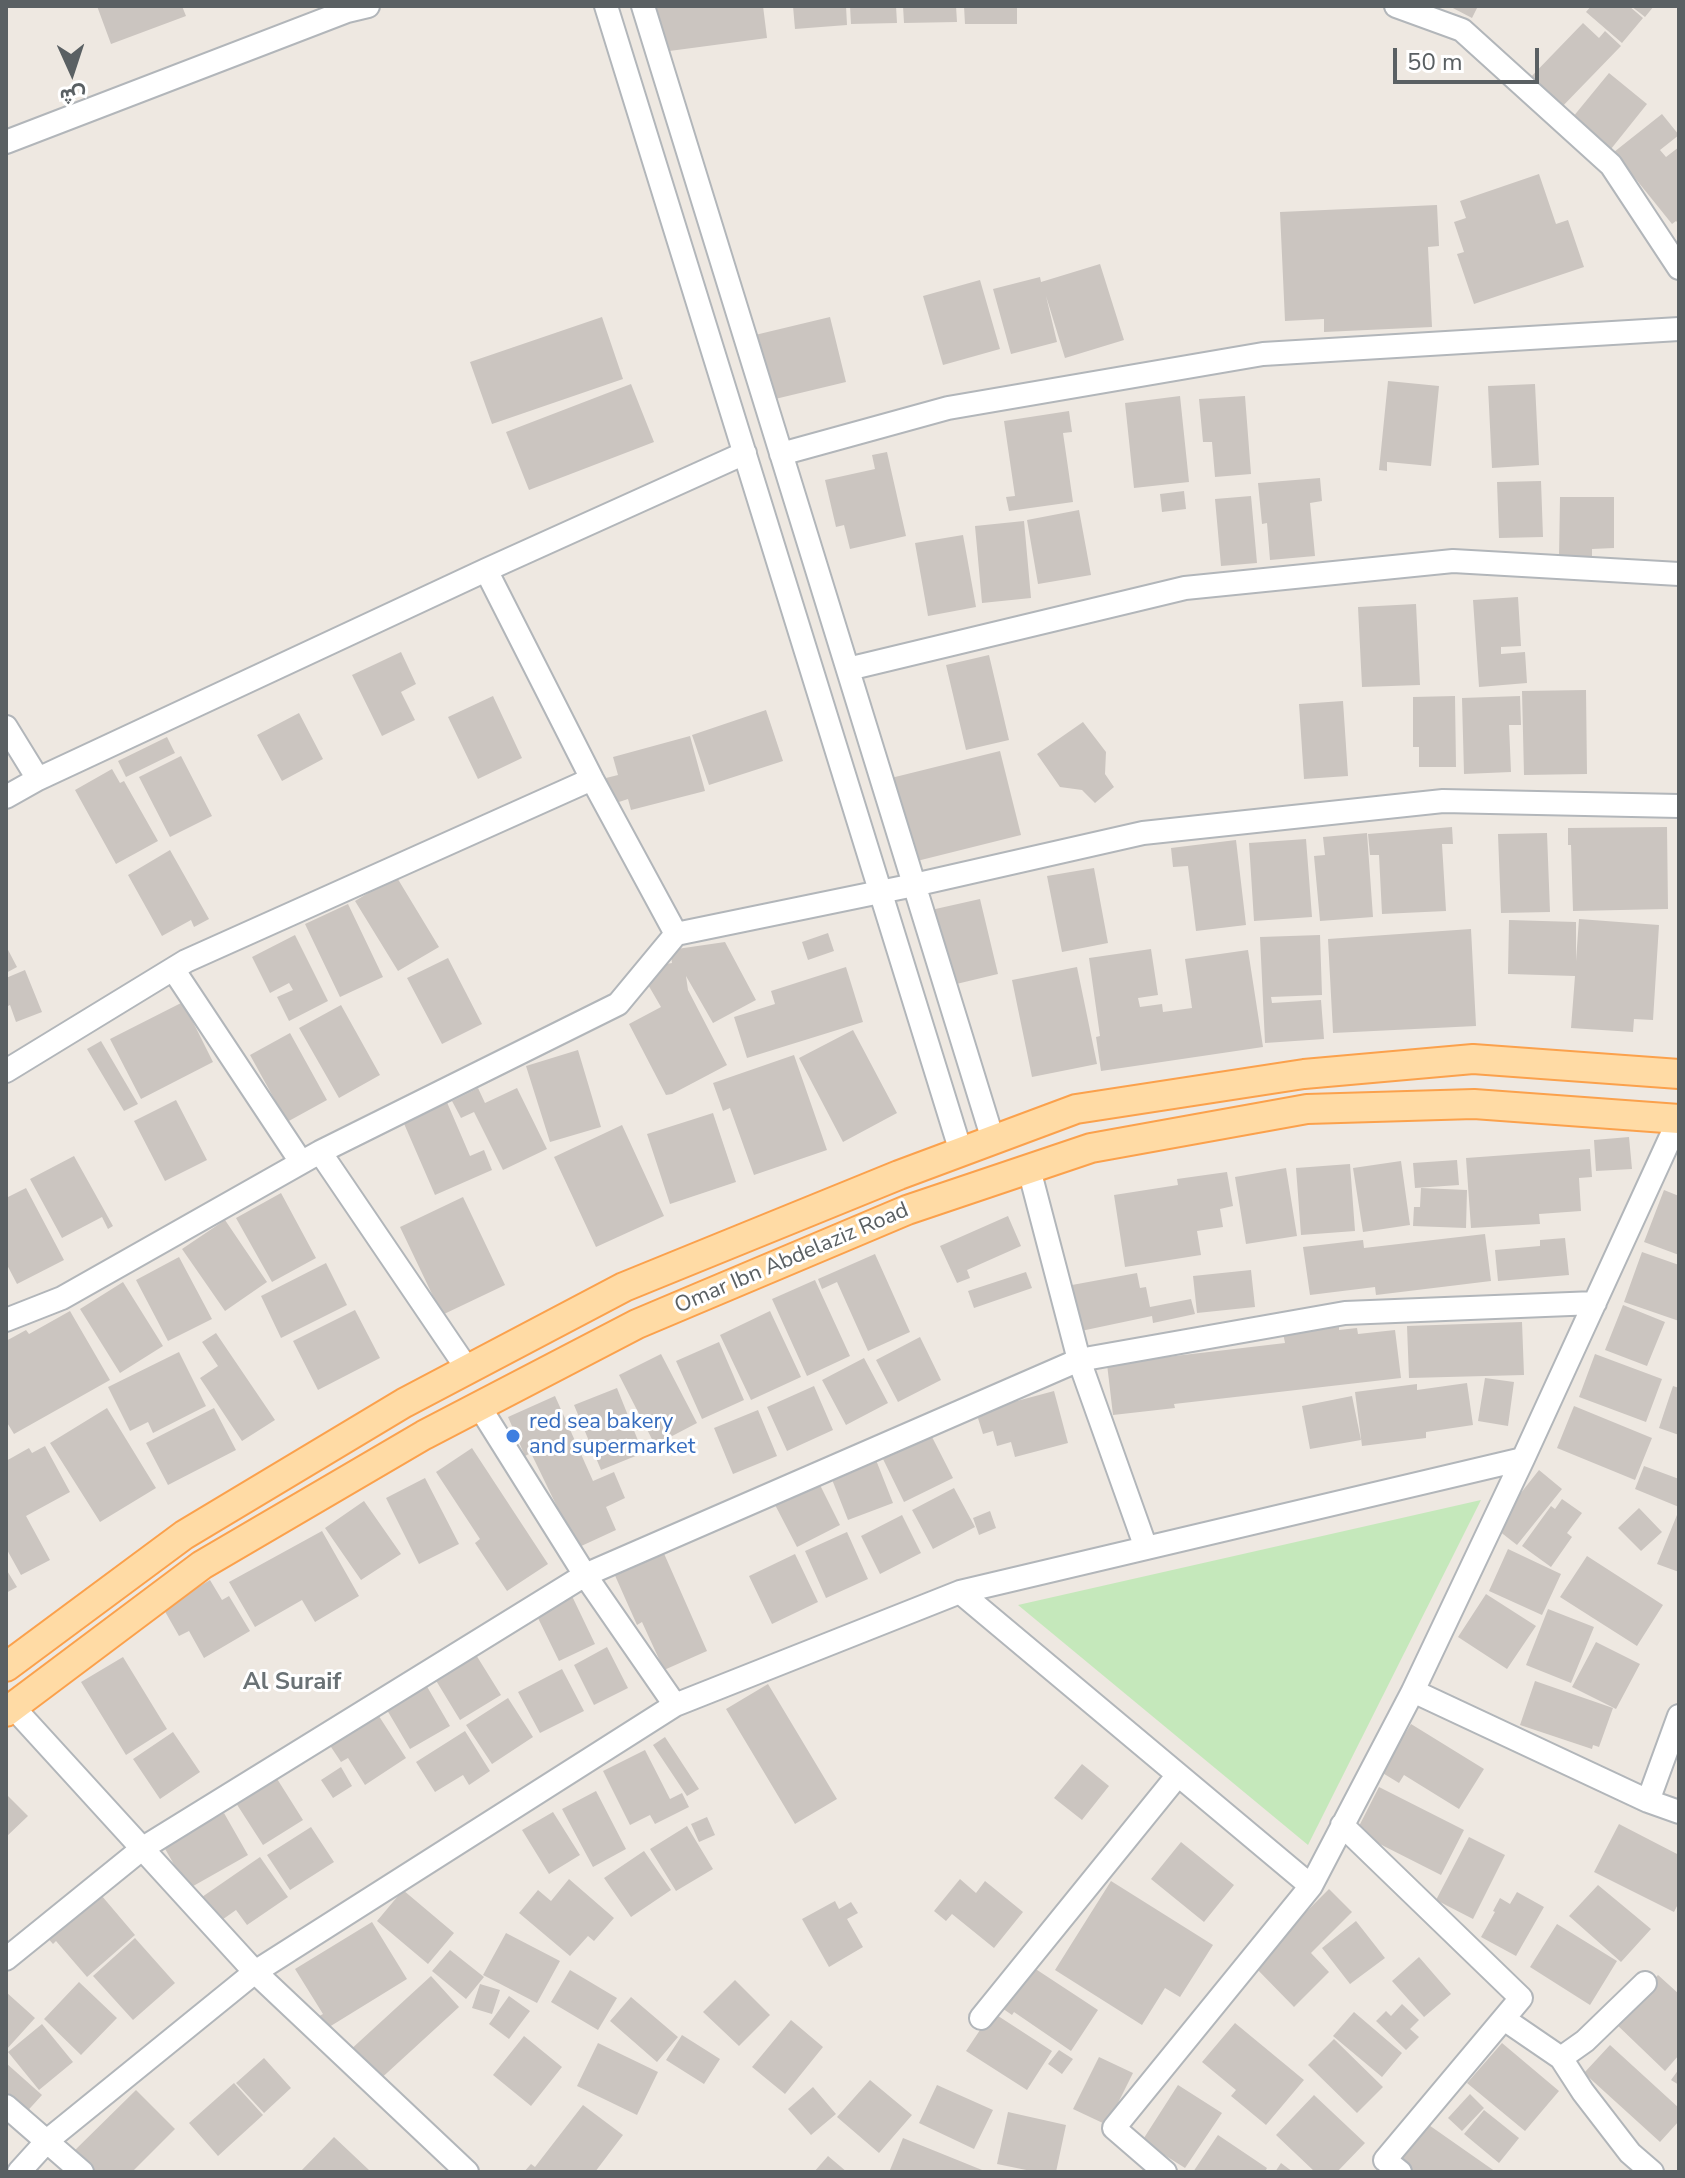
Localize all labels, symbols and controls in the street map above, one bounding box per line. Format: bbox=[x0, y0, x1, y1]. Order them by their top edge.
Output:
north arrow bbox=[32, 32, 112, 112]
scale bar bbox=[1397, 32, 1543, 82]
text: 50 m bbox=[1407, 46, 1463, 78]
text: ش bbox=[59, 80, 87, 112]
street label: Omar Ibn Abdelaziz Road bbox=[671, 1198, 913, 1320]
place label: red sea bakery and supermarket bbox=[529, 1410, 695, 1462]
marker: red sea bakery and supermarket bbox=[504, 1427, 522, 1445]
district label: Al Suraif bbox=[243, 1669, 341, 1697]

